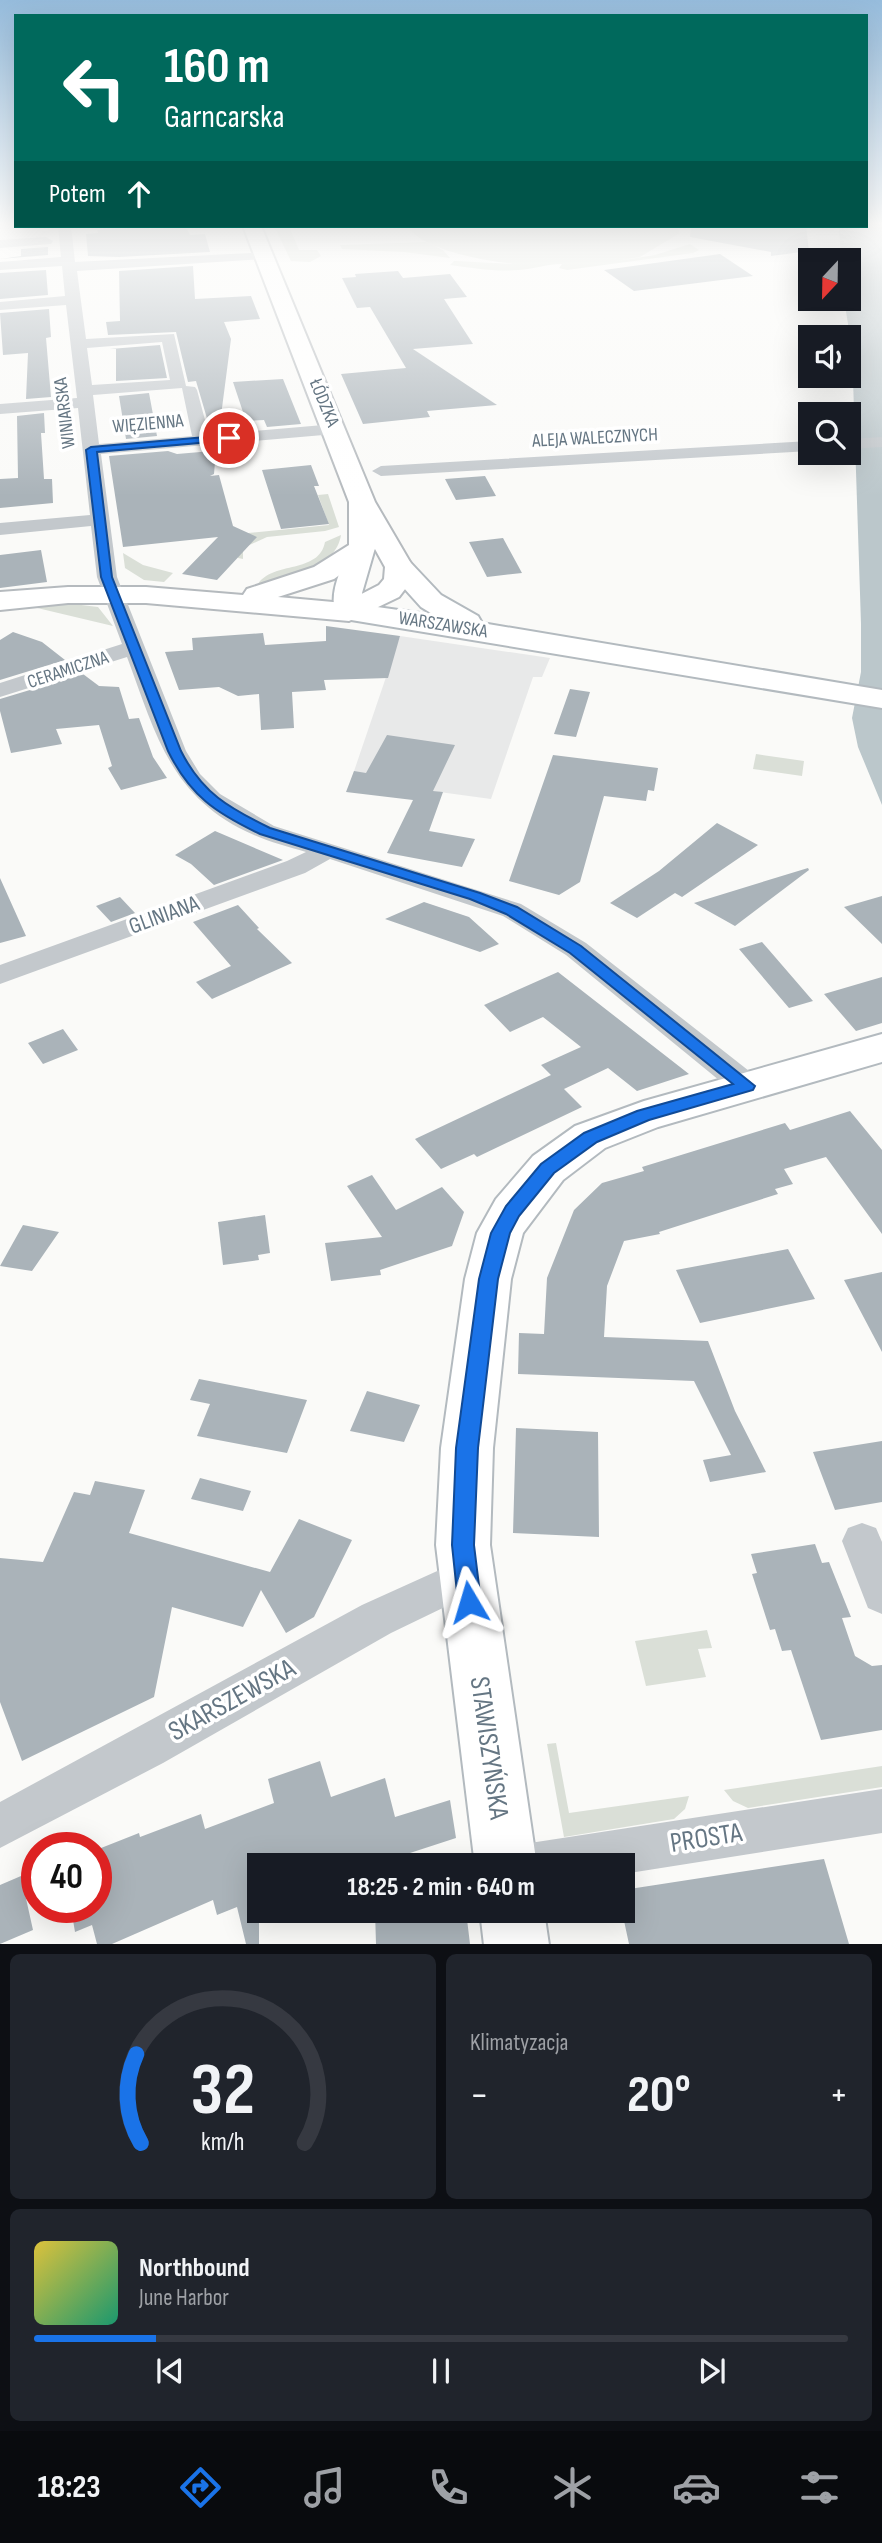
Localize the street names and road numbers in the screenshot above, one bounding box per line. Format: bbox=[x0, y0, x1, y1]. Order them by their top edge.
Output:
street label: WINIARSKA bbox=[49, 375, 81, 450]
street label: ŁÓDZKA bbox=[304, 375, 344, 431]
street label: WIĘZIENNA bbox=[112, 409, 185, 439]
street label: ALEJA WALECZNYCH bbox=[531, 423, 658, 453]
street label: WARSZAWSKA bbox=[397, 607, 490, 644]
street label: CERAMICZNA bbox=[25, 646, 112, 694]
street label: GLINIANA bbox=[125, 889, 203, 941]
street label: SKARSZEWSKA bbox=[163, 1651, 302, 1748]
street label: STAWISZYŃSKA bbox=[463, 1675, 515, 1822]
street label: PROSTA bbox=[668, 1816, 745, 1860]

